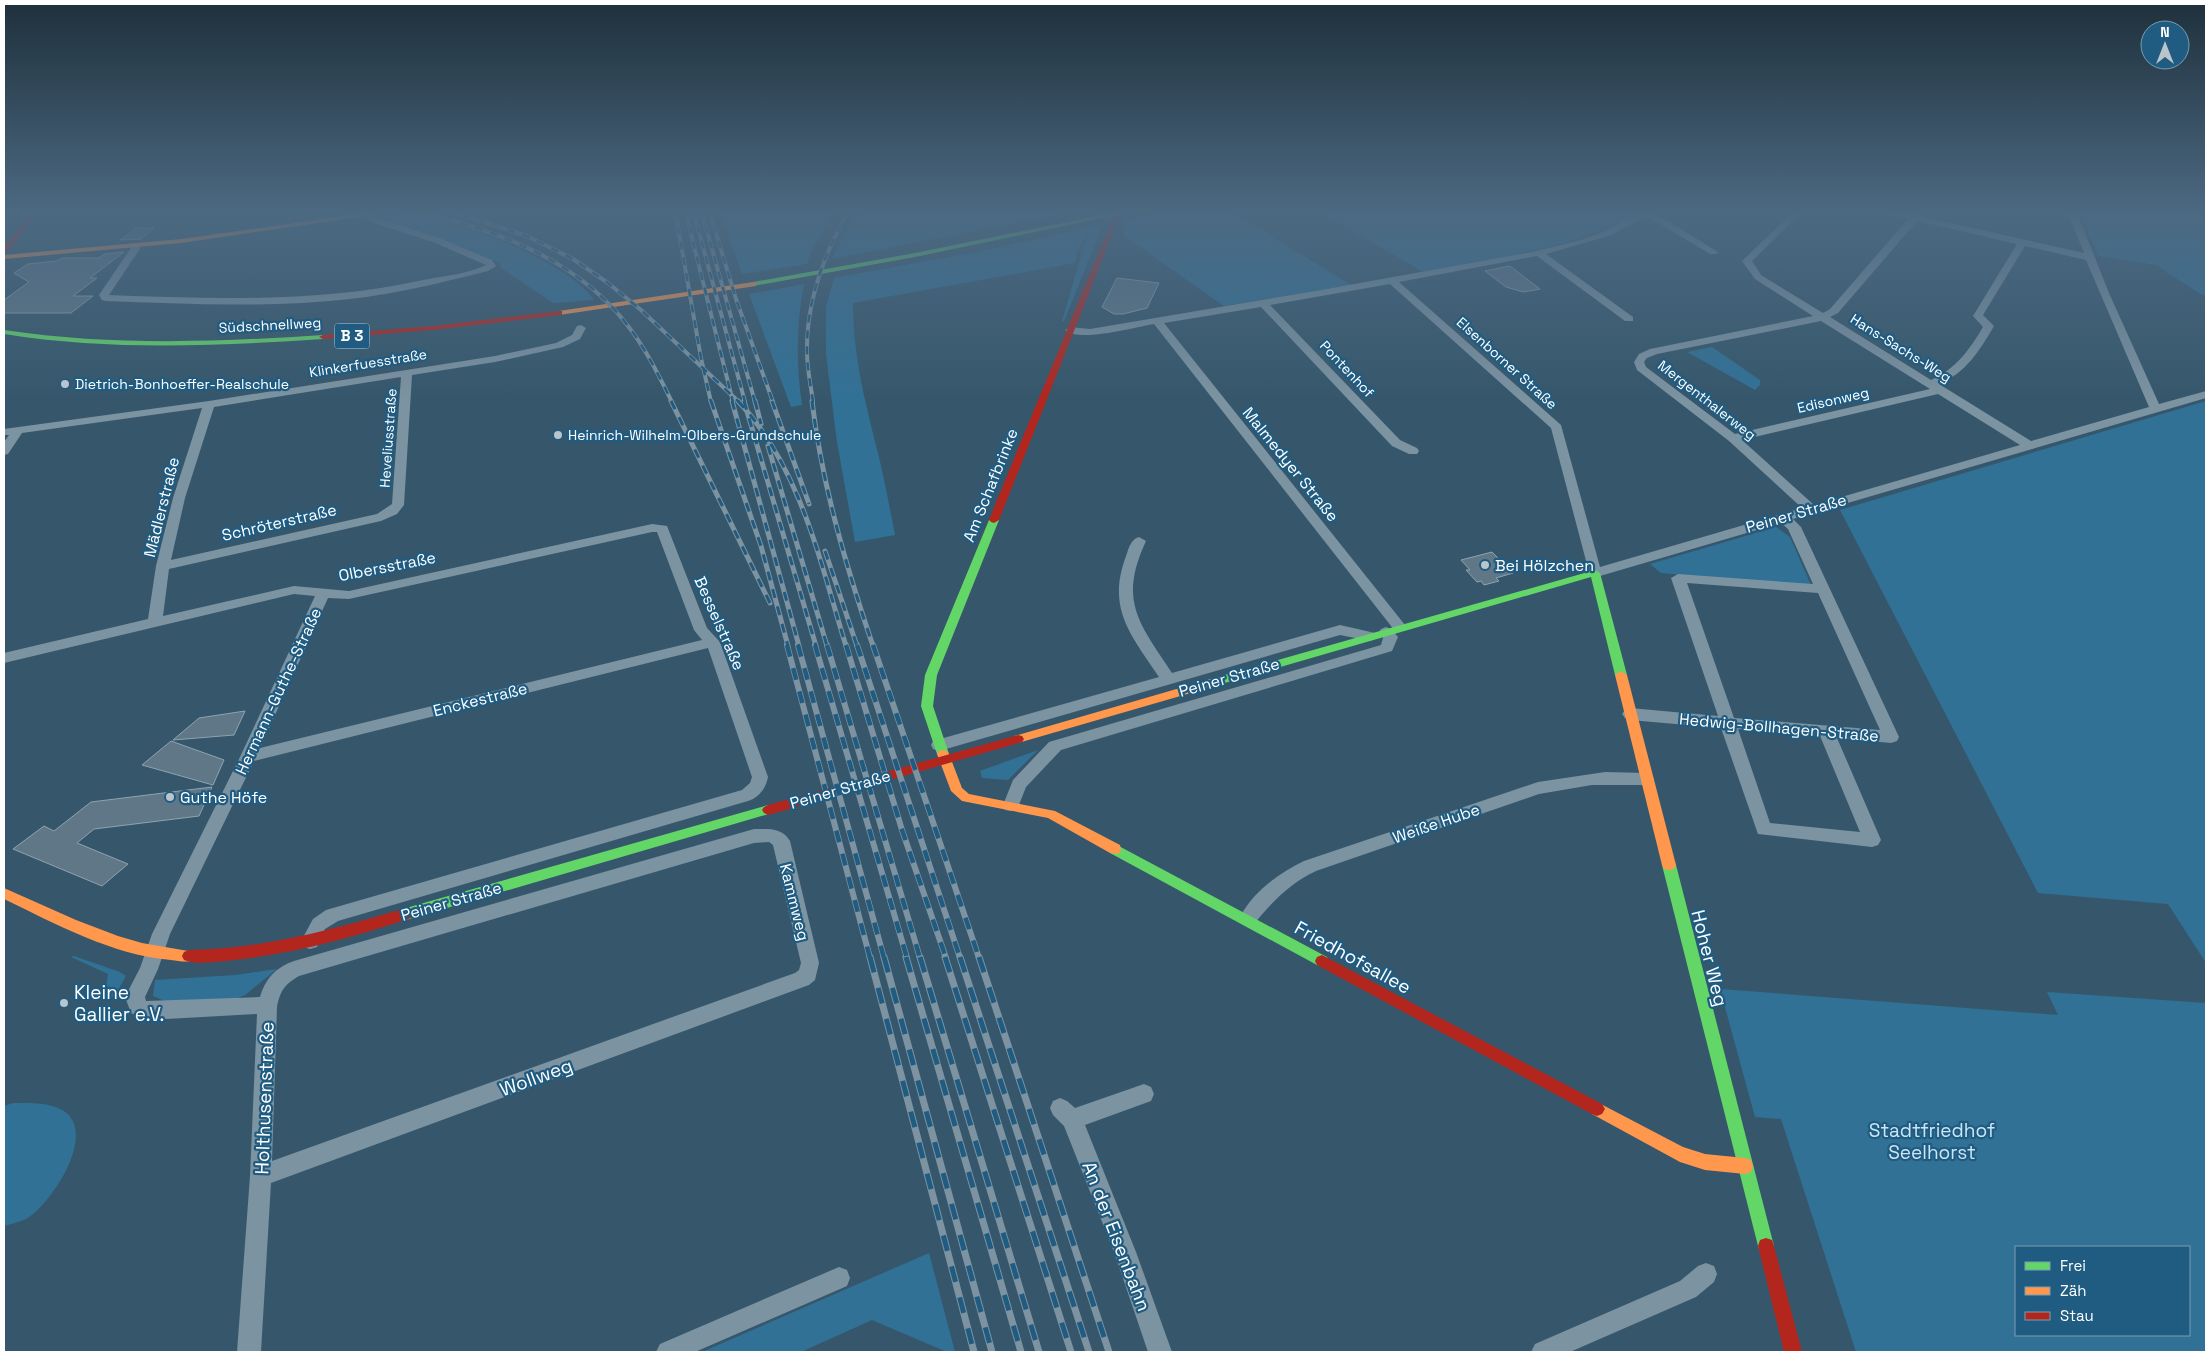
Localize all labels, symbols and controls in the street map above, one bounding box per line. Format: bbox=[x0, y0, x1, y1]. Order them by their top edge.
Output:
north arrow bbox=[2140, 20, 2190, 70]
text: N bbox=[2160, 23, 2170, 41]
street label: Hans-Sachs-Weg bbox=[1847, 310, 1955, 386]
street label: Südschnellweg bbox=[218, 313, 322, 337]
street label: Elsenborner Straße bbox=[1453, 313, 1561, 413]
road number: B 3 bbox=[334, 324, 370, 348]
street label: Pontenhof bbox=[1316, 337, 1378, 401]
street label: Klinkerfuesstraße bbox=[308, 345, 428, 381]
street label: Mergenthalerweg bbox=[1654, 356, 1760, 444]
place label: Dietrich-Bonhoeffer-Realschule bbox=[75, 375, 289, 393]
marker: Dietrich-Bonhoeffer-Realschule bbox=[59, 378, 71, 390]
street label: Edisonweg bbox=[1795, 383, 1871, 417]
street label: Heveliusstraße bbox=[376, 388, 400, 488]
street label: Malmedyer Straße bbox=[1238, 403, 1343, 526]
street label: Am Schafbrinke bbox=[958, 425, 1023, 545]
place label: Heinrich-Wilhelm-Olbers-Grundschule bbox=[568, 426, 821, 444]
marker: Heinrich-Wilhelm-Olbers-Grundschule bbox=[552, 429, 564, 441]
street label: Mädlerstraße bbox=[139, 455, 184, 559]
street label: Peiner Straße bbox=[1743, 489, 1849, 538]
street label: Schröterstraße bbox=[220, 499, 338, 546]
street label: Olbersstraße bbox=[337, 547, 438, 586]
place label: Bei Hölzchen bbox=[1495, 555, 1594, 576]
marker: Bei Hölzchen bbox=[1479, 559, 1491, 571]
street label: Besselstraße bbox=[690, 573, 750, 673]
street label: Hermann-Guthe-Straße bbox=[231, 604, 326, 778]
street label: Peiner Straße bbox=[1176, 653, 1282, 702]
street label: Enckestraße bbox=[431, 678, 529, 721]
street label: Hedwig-Bollhagen-Straße bbox=[1678, 708, 1880, 747]
street label: Peiner Straße bbox=[787, 765, 893, 814]
place label: Guthe Höfe bbox=[180, 787, 267, 808]
marker: Guthe Höfe bbox=[164, 791, 176, 803]
street label: Weiße Hube bbox=[1390, 799, 1483, 848]
street label: Kammweg bbox=[775, 861, 814, 943]
street label: Peiner Straße bbox=[398, 877, 504, 926]
street label: Hoher Weg bbox=[1685, 907, 1734, 1009]
street label: Friedhofsallee bbox=[1290, 915, 1415, 1000]
place label: Kleine Gallier e.V. bbox=[74, 980, 164, 1027]
marker: Kleine Gallier e.V. bbox=[58, 997, 70, 1009]
street label: Holthusenstraße bbox=[249, 1021, 280, 1175]
street label: Wollweg bbox=[496, 1053, 576, 1102]
park label: Stadtfriedhof Seelhorst bbox=[1869, 1118, 1995, 1165]
street label: An der Eisenbahn bbox=[1076, 1158, 1157, 1315]
legend bbox=[2015, 1246, 2190, 1336]
text: Frei bbox=[2060, 1256, 2086, 1275]
text: Zäh bbox=[2060, 1281, 2086, 1300]
text: Stau bbox=[2060, 1306, 2094, 1325]

